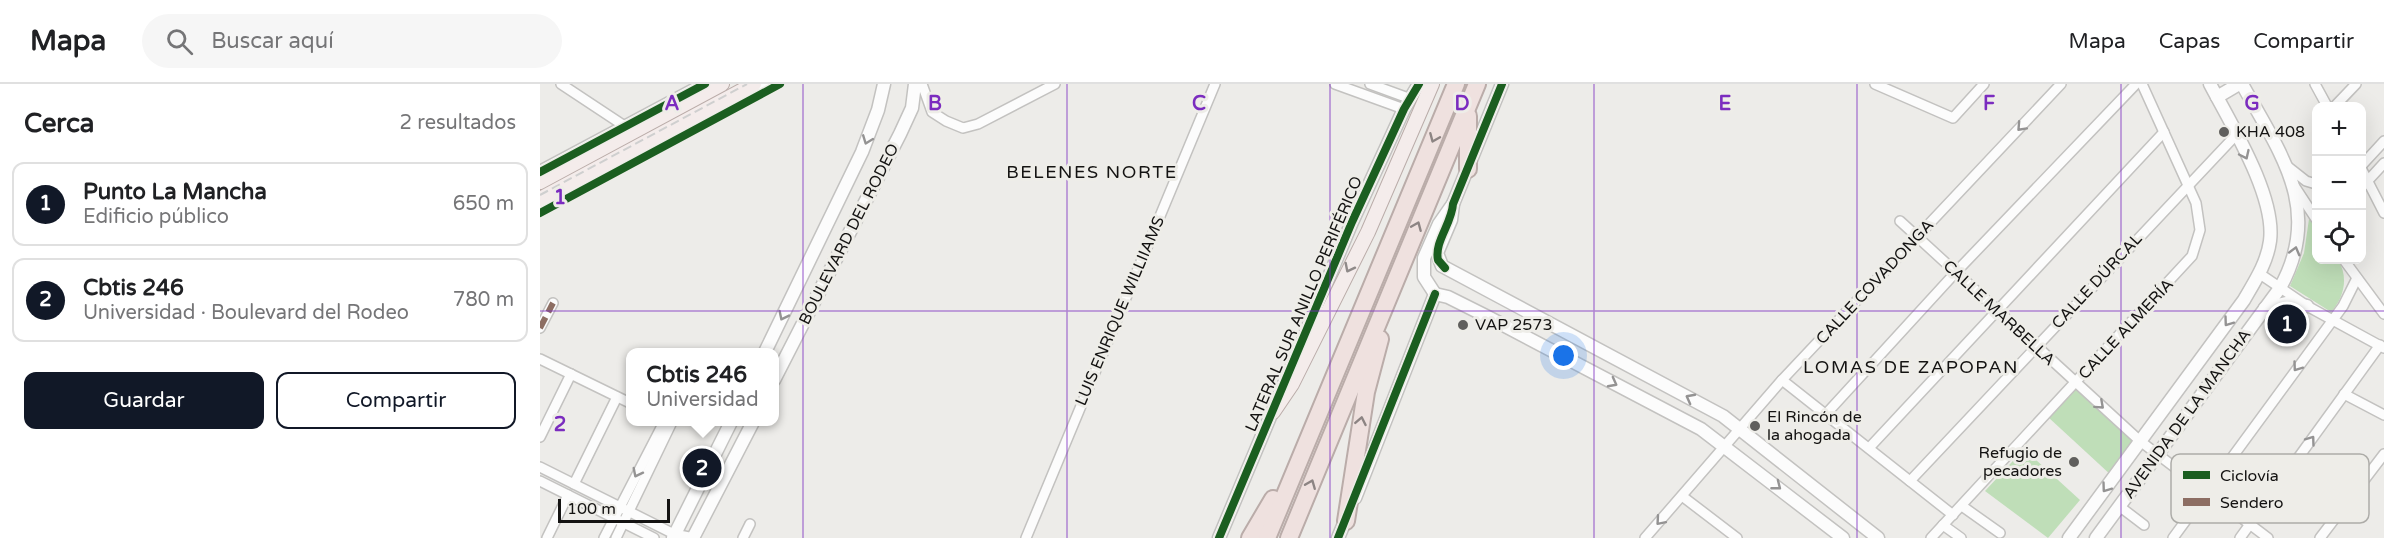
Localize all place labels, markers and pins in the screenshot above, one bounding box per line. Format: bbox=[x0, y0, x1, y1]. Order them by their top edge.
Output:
place label: KHA 408 bbox=[2236, 122, 2305, 142]
marker: KHA 408 bbox=[2217, 125, 2231, 139]
pin: 1 bbox=[2268, 302, 2306, 346]
place label: VAP 2573 bbox=[1475, 315, 1552, 335]
marker: VAP 2573 bbox=[1456, 318, 1470, 332]
place label: El Rincón de la ahogada bbox=[1767, 407, 1862, 445]
marker: El Rincón de la ahogada bbox=[1748, 419, 1762, 433]
place label: Refugio de pecadores bbox=[1979, 443, 2062, 481]
pin: 2 bbox=[682, 446, 722, 490]
marker: Refugio de pecadores bbox=[2067, 455, 2081, 469]

